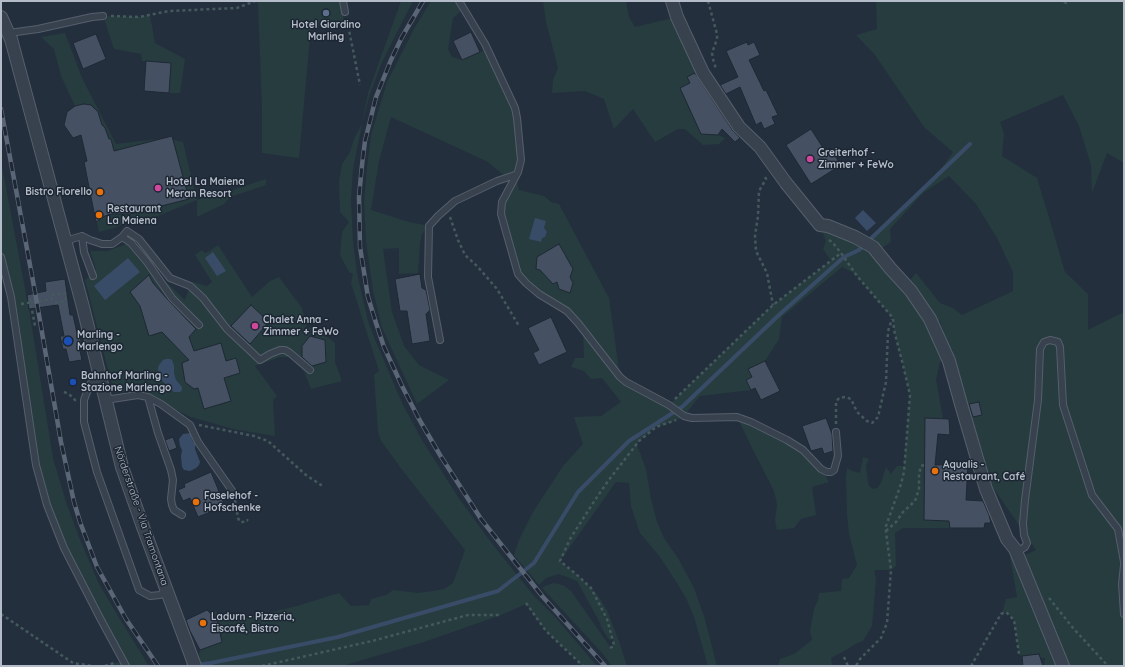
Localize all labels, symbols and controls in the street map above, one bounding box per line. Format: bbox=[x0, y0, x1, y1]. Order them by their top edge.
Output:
marker: Hotel Giardino Marling bbox=[321, 8, 331, 18]
place label: Hotel Giardino Marling bbox=[291, 19, 361, 42]
place label: Greiterhof - Zimmer + FeWo bbox=[818, 147, 894, 170]
marker: Greiterhof - Zimmer + FeWo bbox=[805, 154, 815, 164]
place label: Hotel La Maiena Meran Resort bbox=[166, 176, 245, 200]
marker: Hotel La Maiena Meran Resort bbox=[153, 183, 163, 193]
place label: Bistro Fiorello bbox=[25, 186, 92, 198]
marker: Bistro Fiorello bbox=[95, 187, 105, 197]
place label: Restaurant La Maiena bbox=[107, 203, 161, 226]
marker: Restaurant La Maiena bbox=[94, 210, 104, 220]
place label: Chalet Anna - Zimmer + FeWo bbox=[263, 314, 339, 338]
marker: Chalet Anna - Zimmer + FeWo bbox=[250, 321, 260, 331]
place label: Marling - Marlengo bbox=[77, 329, 123, 352]
marker: Marling - Marlengo bbox=[62, 335, 74, 347]
place label: Bahnhof Marling - Stazione Marlengo bbox=[81, 370, 171, 394]
marker: Bahnhof Marling - Stazione Marlengo bbox=[68, 377, 78, 387]
street label: Nörderstraße - Via Tramontana bbox=[111, 445, 171, 587]
place label: Aqualis - Restaurant, Café bbox=[943, 459, 1025, 482]
marker: Aqualis - Restaurant, Café bbox=[930, 466, 940, 476]
place label: Faselehof - Hofschenke bbox=[204, 490, 261, 514]
marker: Faselehof - Hofschenke bbox=[191, 497, 201, 507]
place label: Ladurn - Pizzeria, Eiscafé, Bistro bbox=[211, 611, 295, 634]
marker: Ladurn - Pizzeria, Eiscafé, Bistro bbox=[198, 618, 208, 628]

